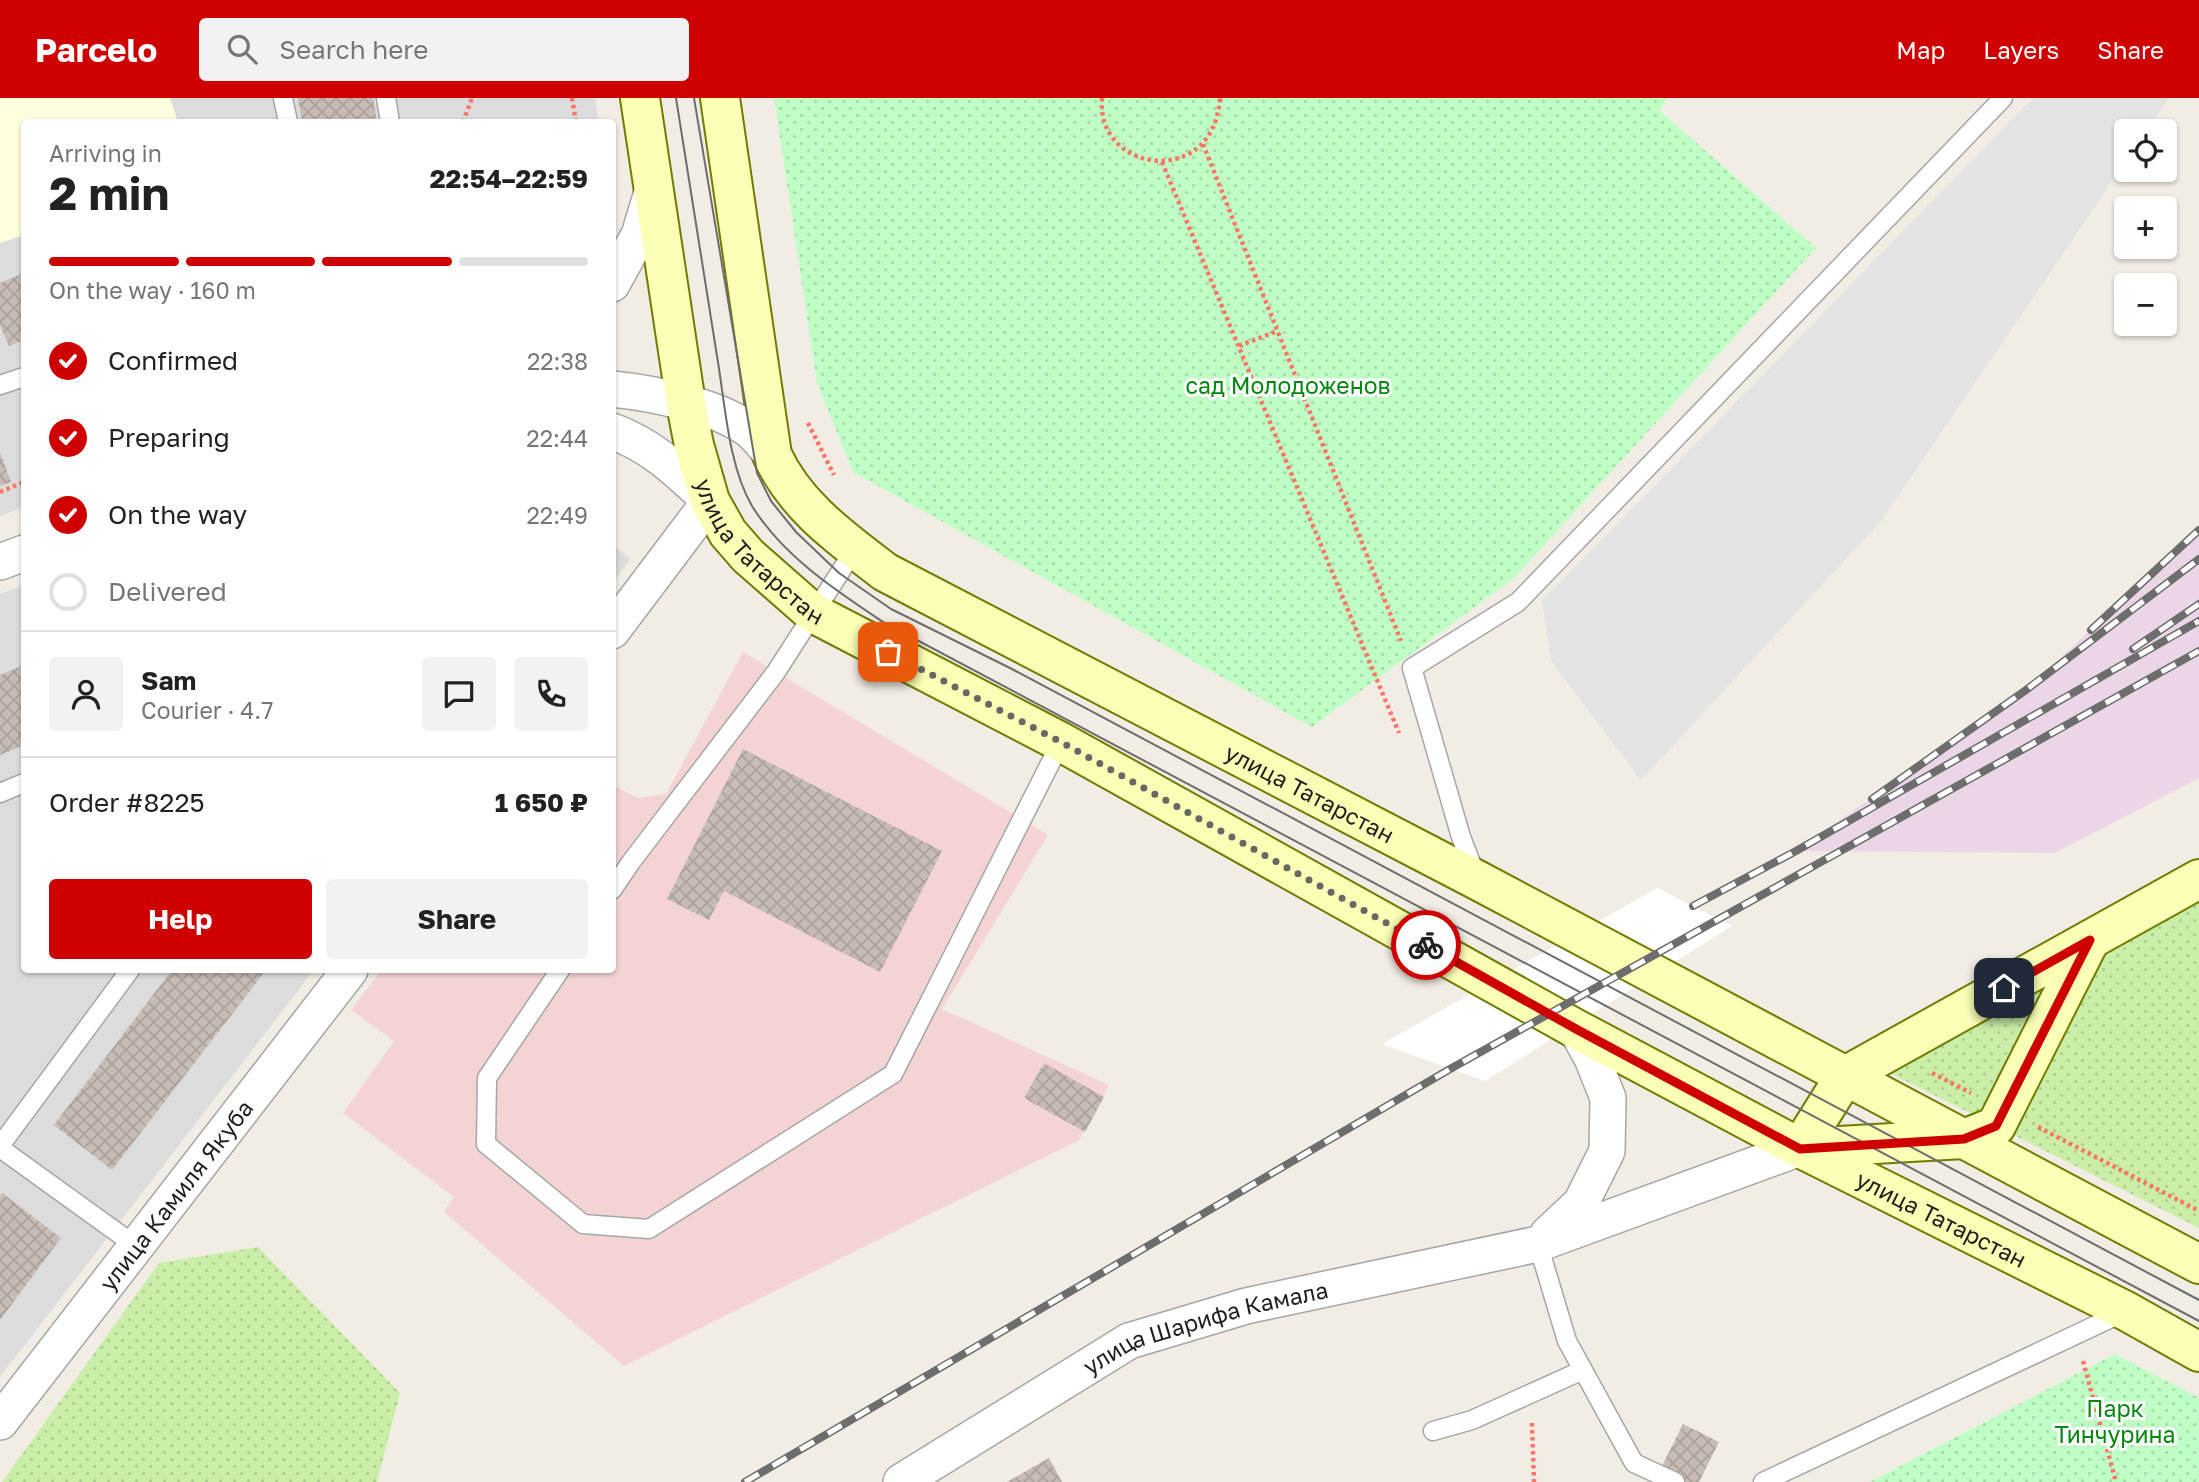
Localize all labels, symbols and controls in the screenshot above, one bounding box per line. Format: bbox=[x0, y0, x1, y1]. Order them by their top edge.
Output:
search box bbox=[199, 18, 689, 81]
text: Parcelo bbox=[35, 30, 157, 69]
icon: search bbox=[223, 30, 261, 68]
text: Search here bbox=[279, 34, 428, 65]
text: Map bbox=[1896, 35, 1945, 64]
text: Layers bbox=[1983, 35, 2059, 64]
text: Share bbox=[2097, 35, 2164, 64]
map controls bbox=[2114, 119, 2177, 336]
button: locate bbox=[2114, 119, 2177, 182]
text: Arriving in bbox=[49, 139, 162, 167]
text: 22:54–22:59 bbox=[430, 163, 588, 194]
text: 2 min bbox=[49, 165, 169, 220]
button: + bbox=[2114, 196, 2177, 259]
button: − bbox=[2114, 273, 2177, 336]
text: On the way · 160 m bbox=[49, 276, 256, 304]
icon: check bbox=[49, 342, 87, 380]
text: Confirmed bbox=[108, 345, 238, 376]
text: 22:38 bbox=[527, 347, 588, 375]
park label: сад Молодоженов bbox=[1186, 371, 1390, 399]
icon: check bbox=[49, 419, 87, 457]
text: Preparing bbox=[108, 422, 230, 453]
text: 22:44 bbox=[526, 424, 588, 452]
street label: улица Татарстан bbox=[690, 475, 828, 630]
icon: check bbox=[49, 496, 87, 534]
text: On the way bbox=[108, 499, 247, 530]
text: 22:49 bbox=[526, 501, 588, 529]
text: Delivered bbox=[108, 576, 227, 607]
pin bbox=[858, 622, 918, 682]
icon: bag bbox=[869, 633, 907, 671]
button: person bbox=[49, 657, 123, 731]
button: chat bbox=[422, 657, 496, 731]
button: phone bbox=[514, 657, 588, 731]
text: Sam bbox=[141, 665, 196, 696]
text: Courier · 4.7 bbox=[141, 696, 273, 724]
street label: улица Татарстан bbox=[1221, 738, 1399, 848]
text: Order #8225 bbox=[49, 787, 205, 818]
text: 1 650 ₽ bbox=[495, 787, 588, 818]
button: Help bbox=[49, 879, 312, 959]
button: Share bbox=[326, 879, 588, 959]
courier bbox=[1391, 910, 1461, 980]
icon: bike bbox=[1407, 926, 1445, 964]
pin bbox=[1974, 958, 2034, 1018]
icon: home bbox=[1985, 969, 2023, 1007]
street label: улица Камиля Якуба bbox=[93, 1094, 258, 1296]
street label: улица Татарстан bbox=[1852, 1164, 2031, 1273]
street label: улица Шарифа Камала bbox=[1078, 1275, 1331, 1380]
park label: Парк Тинчурина bbox=[2054, 1394, 2176, 1448]

